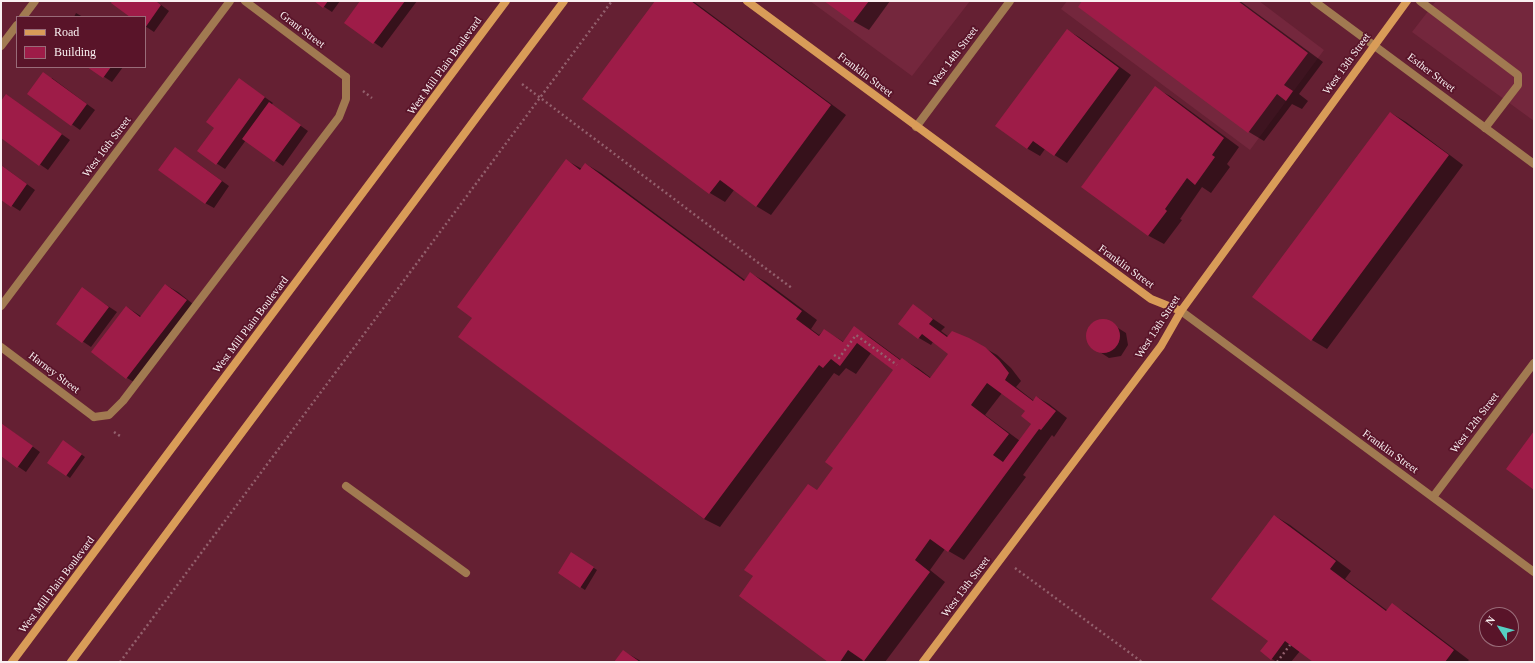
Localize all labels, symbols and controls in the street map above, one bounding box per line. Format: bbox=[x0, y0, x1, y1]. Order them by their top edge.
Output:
street label: Grant Street bbox=[277, 9, 327, 51]
street label: West Mill Plain Boulevard bbox=[405, 15, 485, 117]
legend bbox=[16, 16, 146, 68]
street label: West 14th Street bbox=[927, 24, 981, 90]
text: Road bbox=[54, 25, 79, 39]
street label: West 13th Street bbox=[1320, 31, 1374, 97]
text: Building bbox=[54, 45, 96, 59]
street label: Franklin Street bbox=[835, 50, 895, 100]
street label: Esther Street bbox=[1404, 51, 1458, 95]
street label: West 16th Street bbox=[80, 114, 134, 180]
street label: Franklin Street bbox=[1096, 242, 1156, 292]
street label: West Mill Plain Boulevard bbox=[210, 274, 292, 376]
street label: West 13th Street bbox=[1133, 293, 1183, 361]
street label: Harney Street bbox=[26, 349, 82, 397]
street label: West 12th Street bbox=[1448, 390, 1502, 456]
street label: Franklin Street bbox=[1360, 427, 1420, 477]
street label: West Mill Plain Boulevard bbox=[16, 534, 98, 636]
street label: West 13th Street bbox=[939, 554, 993, 620]
north arrow bbox=[1479, 607, 1519, 647]
text: N bbox=[1483, 614, 1497, 627]

